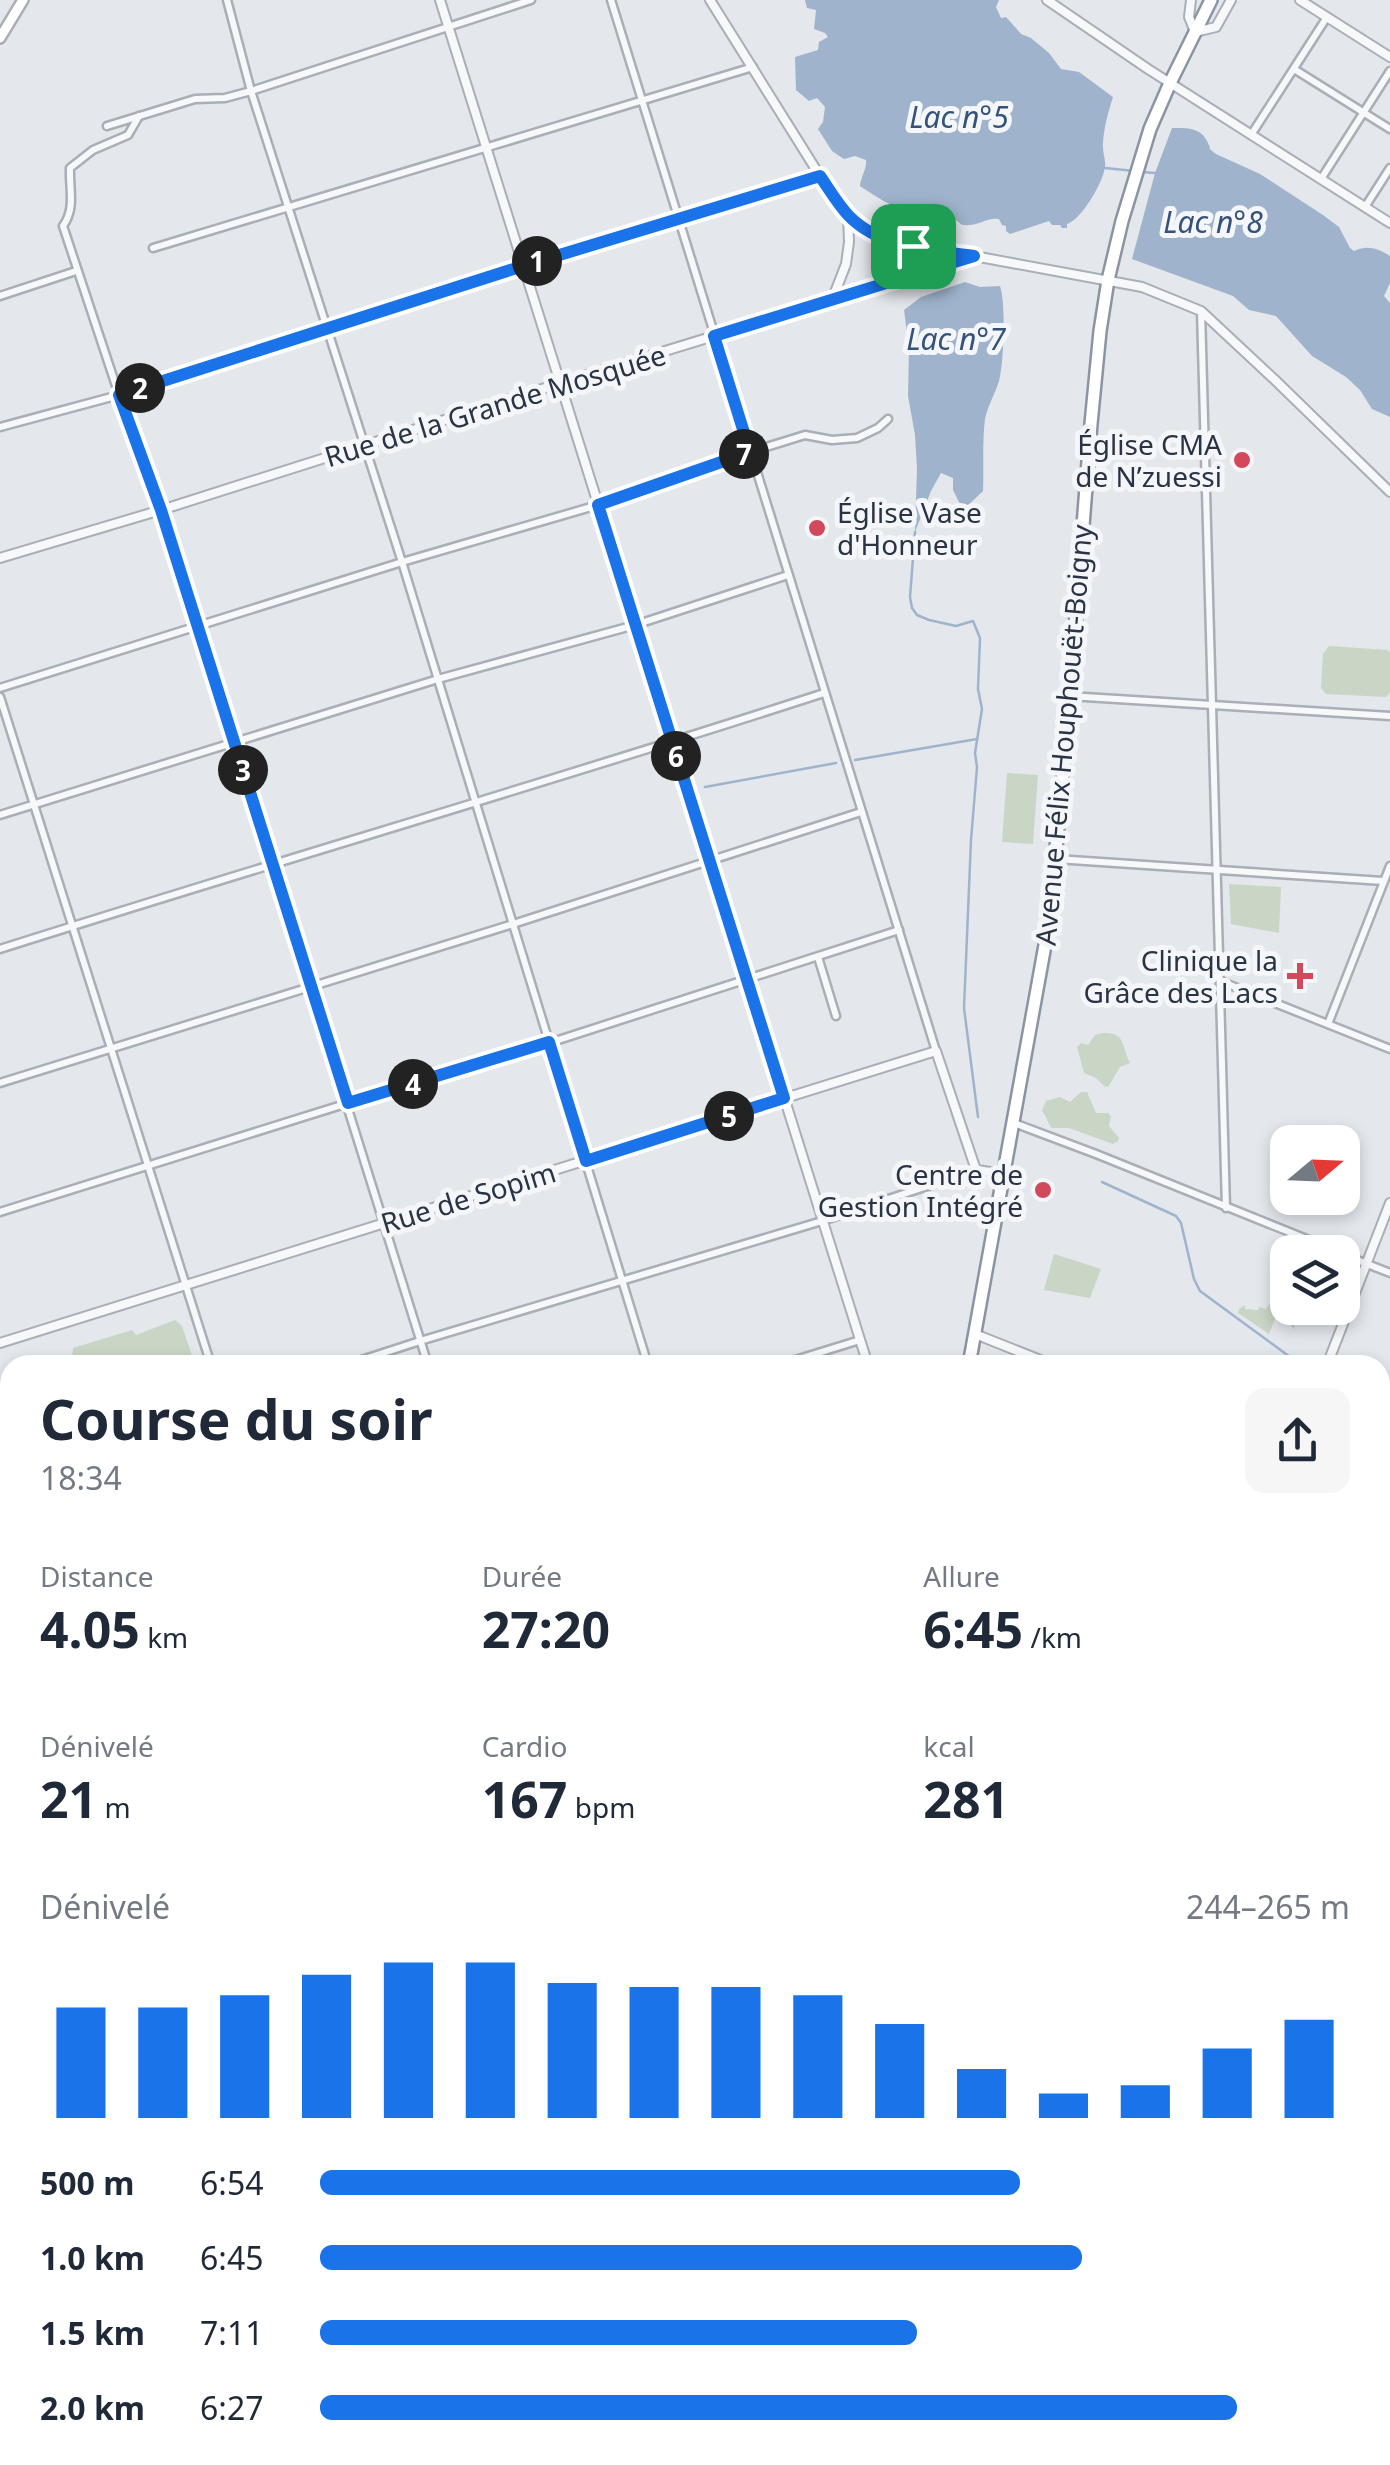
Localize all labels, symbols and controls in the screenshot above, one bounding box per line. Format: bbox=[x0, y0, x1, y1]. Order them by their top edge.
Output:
water label: Lac n°5 bbox=[909, 96, 1009, 137]
water label: Lac n°8 bbox=[1163, 201, 1263, 242]
pin bbox=[871, 204, 956, 289]
icon: arrive bbox=[886, 219, 941, 274]
pin: 1 bbox=[512, 236, 562, 286]
text: 1 bbox=[529, 242, 545, 280]
water label: Lac n°7 bbox=[906, 318, 1006, 359]
street label: Rue de la Grande Mosquée bbox=[320, 335, 670, 475]
pin: 2 bbox=[115, 363, 165, 413]
text: 2 bbox=[132, 369, 148, 407]
place label: Église CMA de N’zuessi bbox=[1075, 425, 1222, 495]
pin: 7 bbox=[719, 429, 769, 479]
text: 7 bbox=[736, 435, 752, 473]
marker: Église CMA de N’zuessi bbox=[1231, 449, 1253, 471]
place label: Église Vase d'Honneur bbox=[837, 493, 982, 563]
marker: Église Vase d'Honneur bbox=[806, 517, 828, 539]
street label: Avenue Félix Houphouët-Boigny bbox=[1026, 522, 1100, 947]
pin: 6 bbox=[651, 731, 701, 781]
text: 6 bbox=[668, 737, 684, 775]
pin: 3 bbox=[218, 745, 268, 795]
text: 3 bbox=[235, 751, 251, 789]
place label: Clinique la Grâce des Lacs bbox=[1083, 941, 1278, 1011]
marker: Clinique la Grâce des Lacs bbox=[1287, 963, 1313, 989]
pin: 4 bbox=[388, 1059, 438, 1109]
text: 4 bbox=[405, 1065, 421, 1103]
pin: 5 bbox=[704, 1091, 754, 1141]
text: 5 bbox=[721, 1097, 737, 1135]
north arrow bbox=[1270, 1125, 1360, 1215]
map controls bbox=[1270, 1125, 1360, 1325]
street label: Rue de Sopim bbox=[376, 1152, 560, 1242]
place label: Centre de Gestion Intégré bbox=[818, 1155, 1023, 1225]
marker: Centre de Gestion Intégré bbox=[1032, 1179, 1054, 1201]
button: layers bbox=[1270, 1235, 1360, 1325]
text: Course du soir bbox=[40, 1381, 433, 1456]
button: share bbox=[1245, 1388, 1350, 1493]
text: 18:34 bbox=[40, 1456, 122, 1499]
text: Distance bbox=[40, 1557, 153, 1595]
text: Durée bbox=[482, 1557, 562, 1595]
text: Allure bbox=[923, 1557, 1000, 1595]
text: 4.05 bbox=[40, 1595, 140, 1663]
text: 27:20 bbox=[482, 1595, 610, 1663]
text: 6:45 bbox=[923, 1595, 1023, 1663]
text: km bbox=[140, 1618, 188, 1656]
text: /km bbox=[1023, 1618, 1082, 1656]
text: Dénivelé bbox=[40, 1727, 154, 1765]
text: Cardio bbox=[482, 1727, 567, 1765]
text: kcal bbox=[923, 1727, 975, 1765]
text: 21 bbox=[40, 1765, 97, 1833]
text: 167 bbox=[482, 1765, 567, 1833]
text: 281 bbox=[923, 1765, 1009, 1833]
text: m bbox=[97, 1788, 131, 1826]
text: bpm bbox=[567, 1788, 635, 1826]
text: Dénivelé bbox=[40, 1885, 170, 1928]
text: 244–265 m bbox=[1186, 1885, 1350, 1928]
text: 500 m bbox=[40, 2161, 134, 2204]
text: 6:54 bbox=[200, 2161, 264, 2204]
text: 1.0 km bbox=[40, 2236, 145, 2279]
text: 6:45 bbox=[200, 2236, 264, 2279]
text: 1.5 km bbox=[40, 2311, 145, 2354]
text: 7:11 bbox=[200, 2311, 264, 2354]
text: 2.0 km bbox=[40, 2386, 145, 2429]
text: 6:27 bbox=[200, 2386, 264, 2429]

